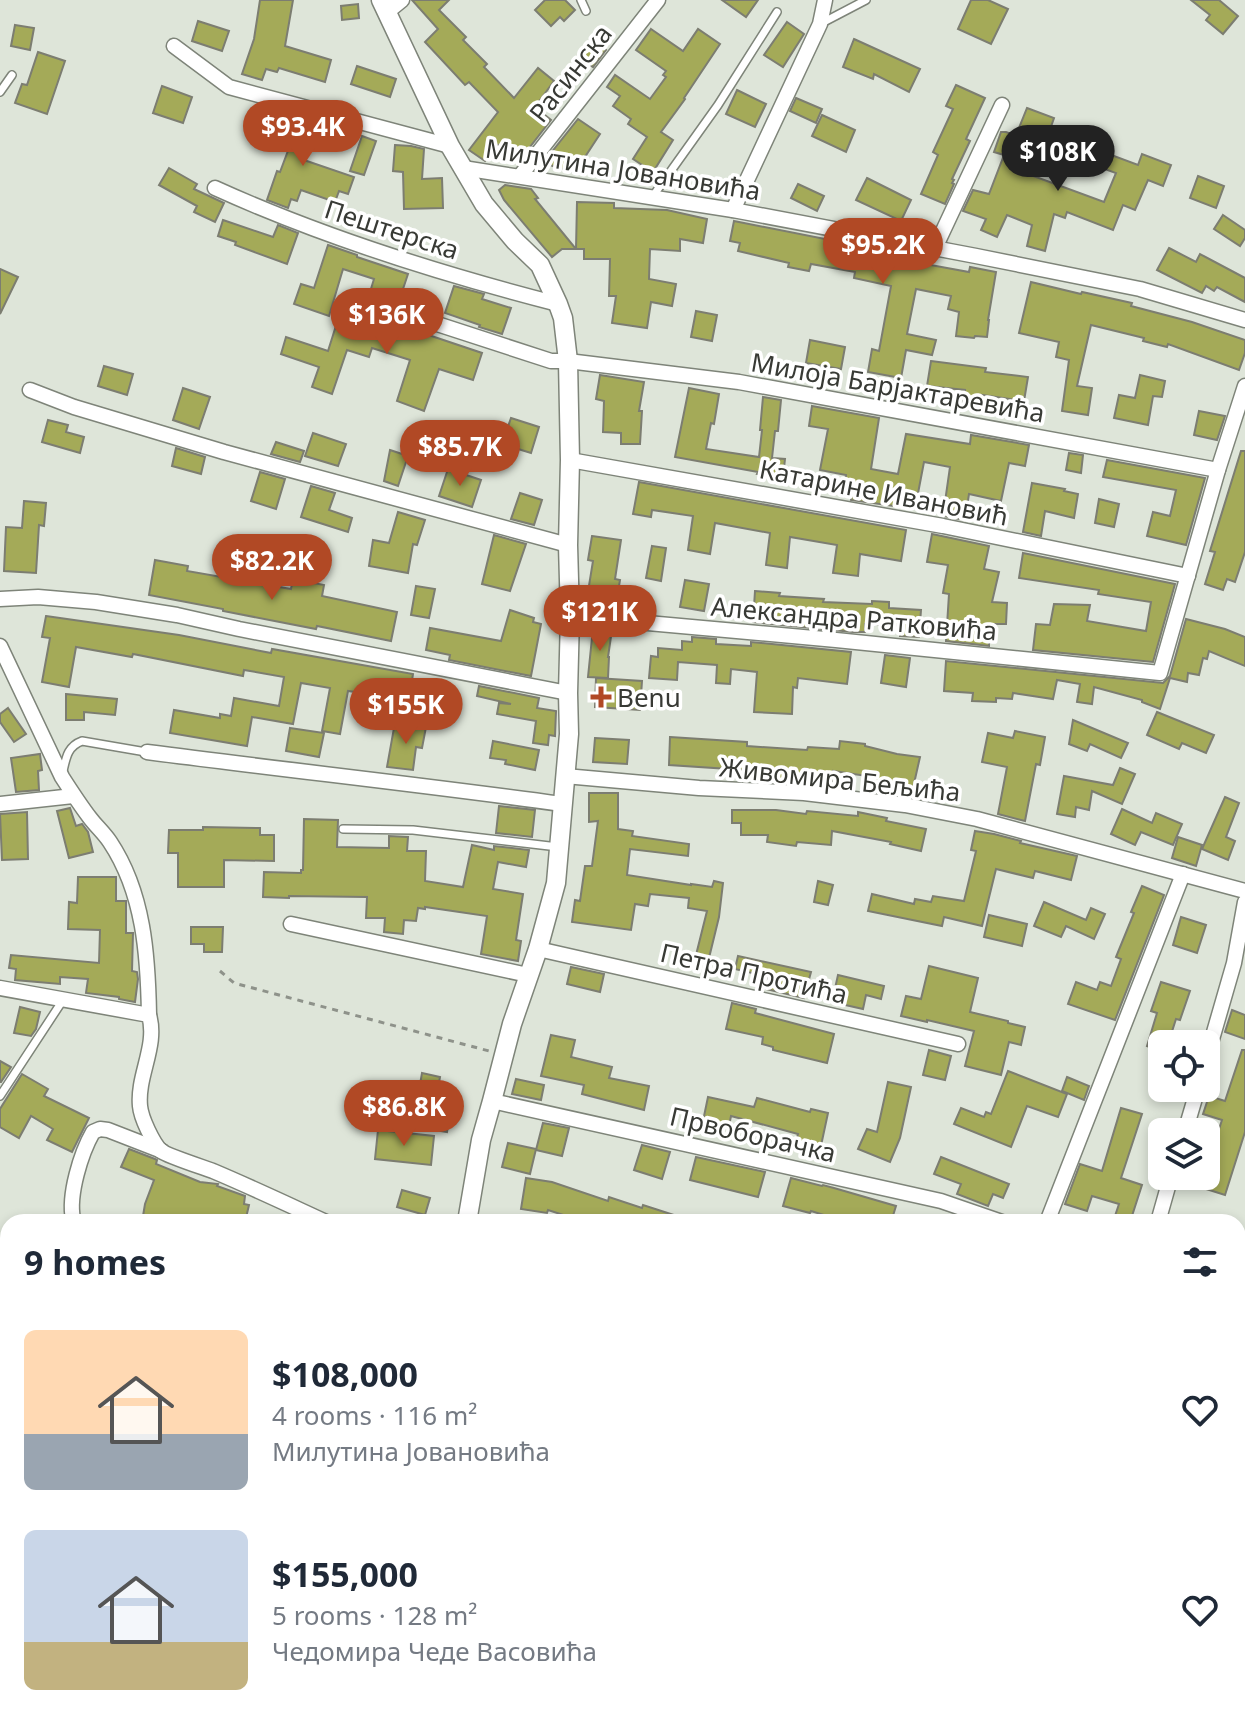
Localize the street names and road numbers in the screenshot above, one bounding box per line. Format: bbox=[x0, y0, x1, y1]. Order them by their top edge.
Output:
street label: Расинска bbox=[520, 17, 620, 129]
street label: Милутина Јовановића bbox=[483, 129, 763, 209]
street label: Пештерска bbox=[320, 190, 464, 268]
street label: Милоја Барјактаревића bbox=[748, 343, 1048, 431]
street label: Катарине Ивановић bbox=[757, 450, 1011, 534]
street label: Александра Ратковића bbox=[710, 588, 998, 648]
street label: Живомира Бељића bbox=[718, 748, 962, 810]
street label: Петра Протића bbox=[657, 934, 851, 1012]
street label: Првоборачка bbox=[666, 1097, 840, 1171]

